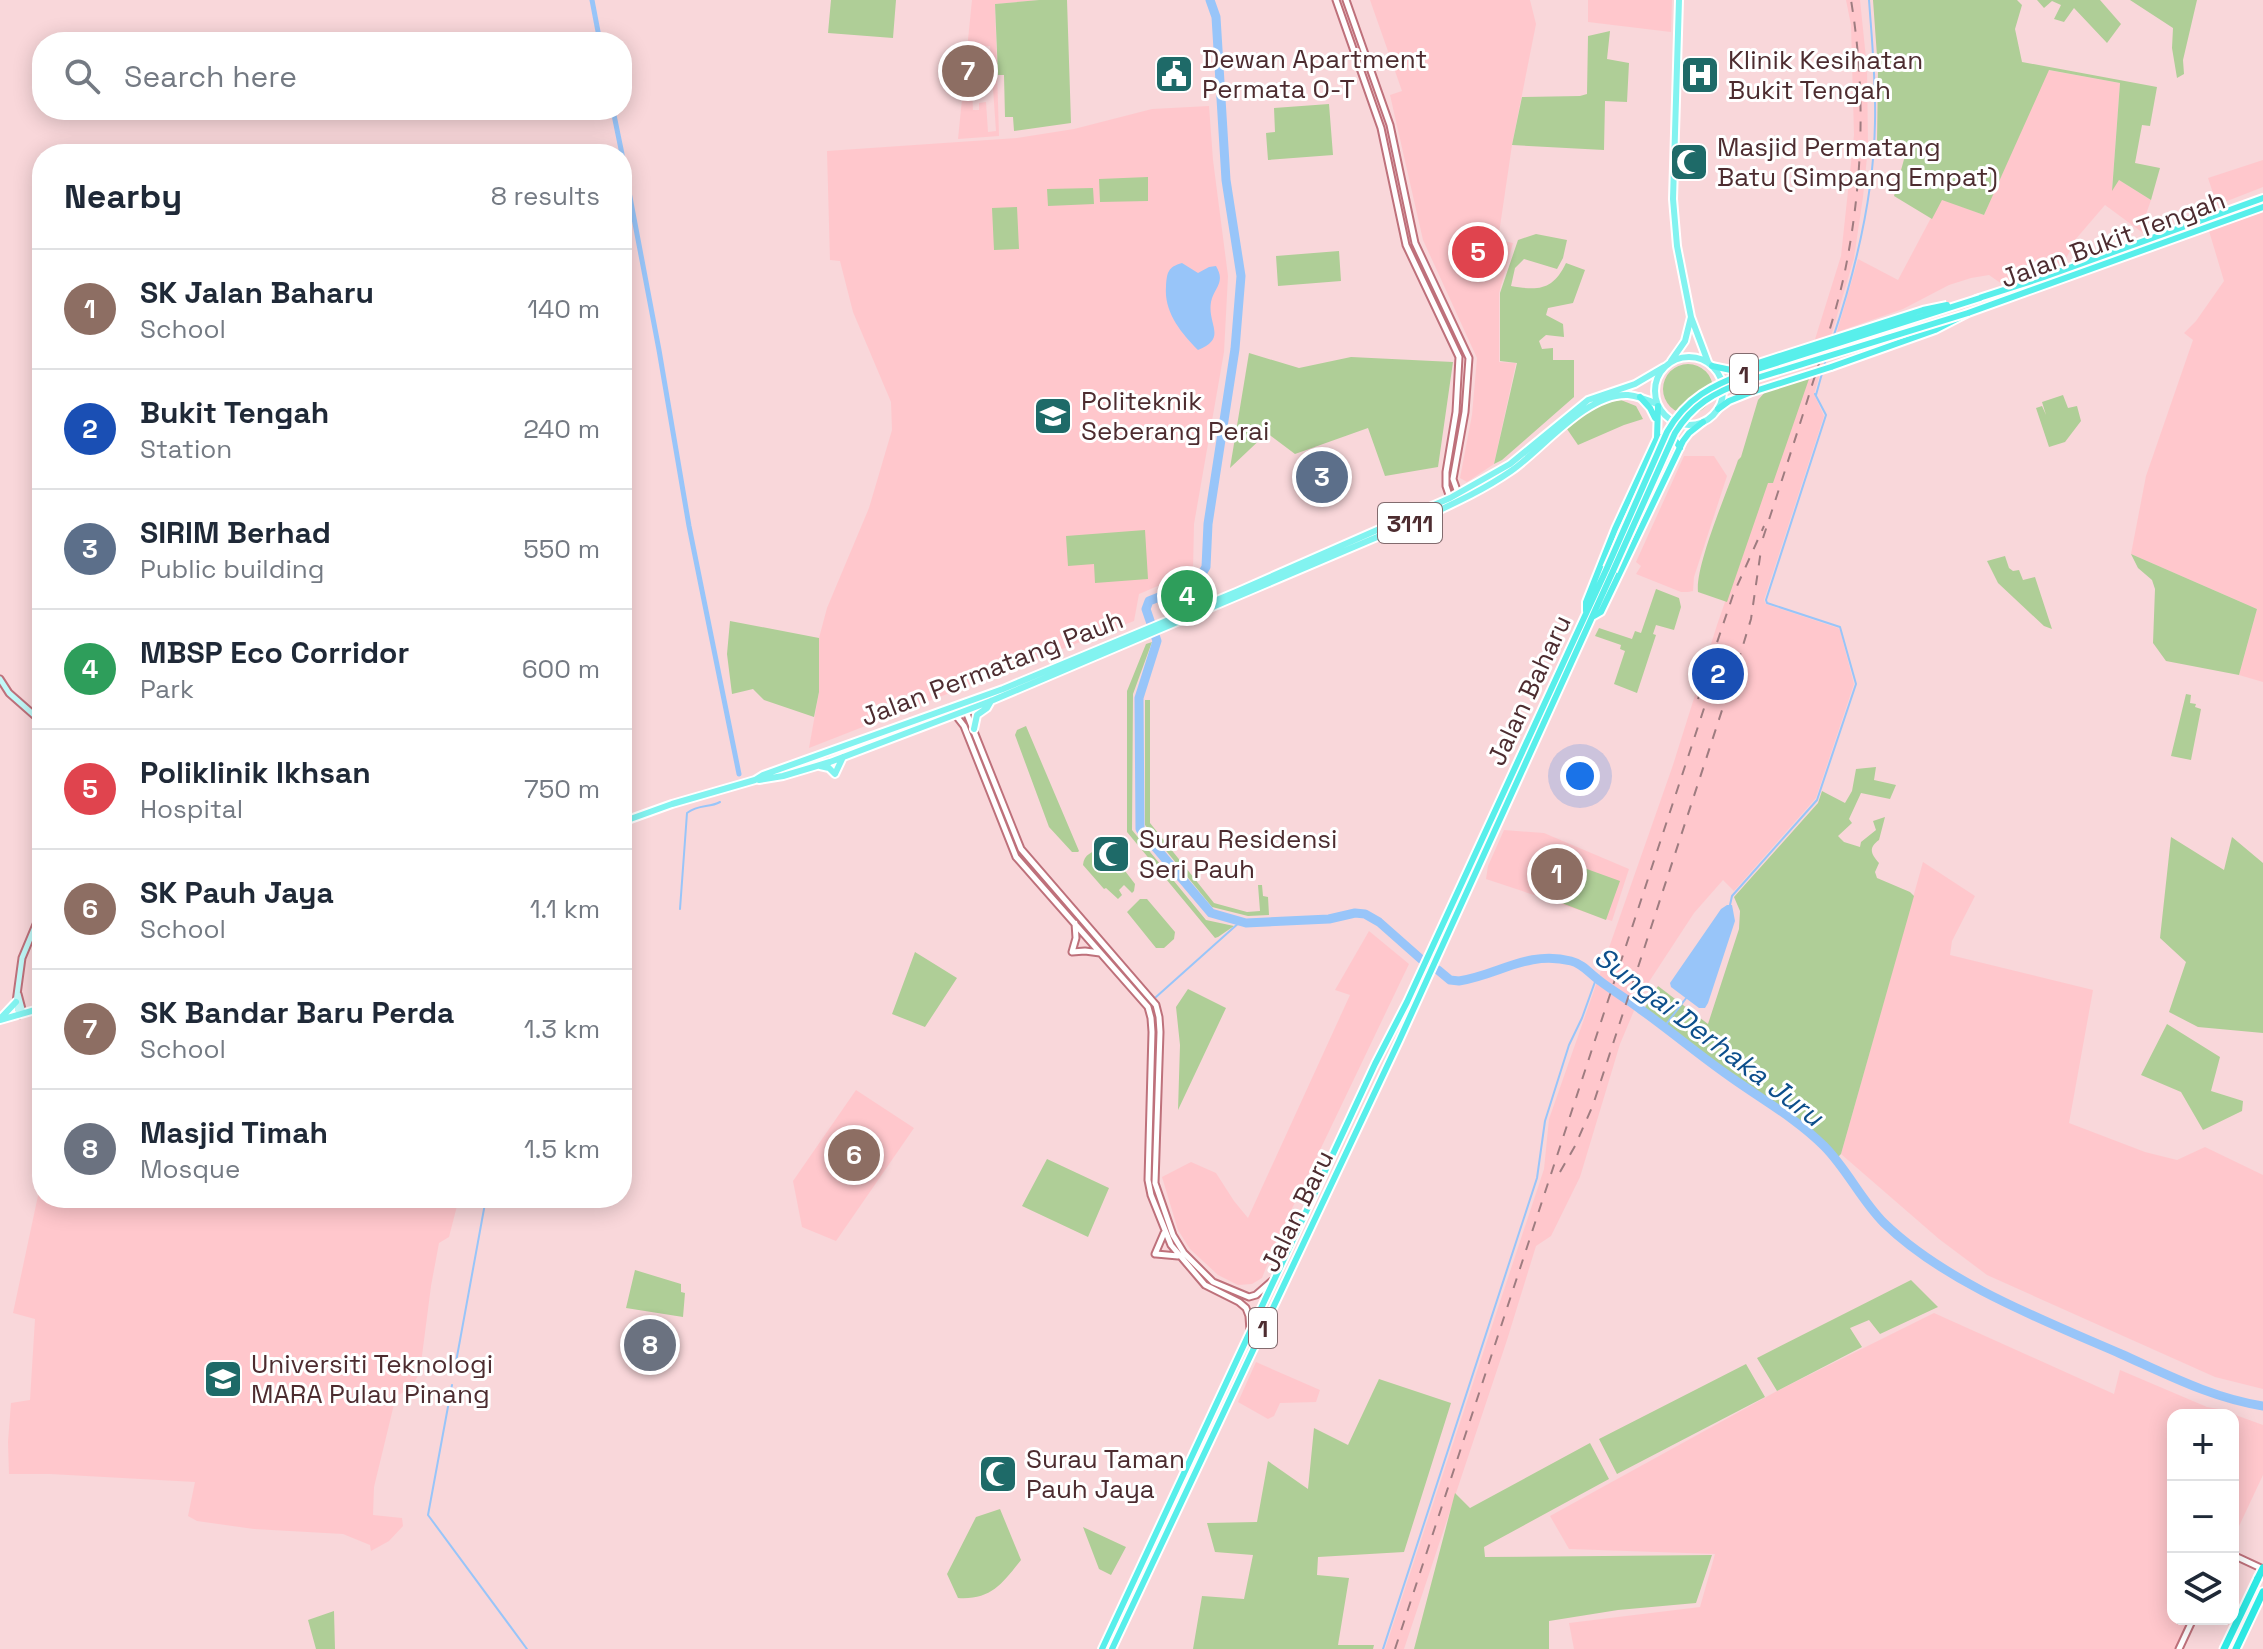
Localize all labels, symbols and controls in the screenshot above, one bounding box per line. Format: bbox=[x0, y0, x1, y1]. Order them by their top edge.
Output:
search box bbox=[32, 32, 632, 120]
pin: 7 bbox=[942, 41, 994, 101]
place label: Dewan Apartment Permata O-T bbox=[1202, 42, 1427, 106]
place label: Klinik Kesihatan Bukit Tengah bbox=[1728, 43, 1923, 107]
public building icon: Dewan Apartment Permata O-T bbox=[1153, 53, 1195, 95]
icon: search bbox=[60, 54, 104, 98]
hospital icon: Klinik Kesihatan Bukit Tengah bbox=[1679, 54, 1721, 96]
text: Search here bbox=[124, 57, 297, 96]
place label: Masjid Permatang Batu (Simpang Empat) bbox=[1717, 130, 1998, 194]
mosque icon: Masjid Permatang Batu (Simpang Empat) bbox=[1668, 141, 1710, 183]
text: Nearby bbox=[64, 175, 182, 218]
text: 8 results bbox=[491, 179, 600, 213]
street label: Jalan Bukit Tengah bbox=[1996, 183, 2230, 295]
pin: 5 bbox=[1452, 222, 1504, 282]
text: SK Jalan Baharu bbox=[140, 273, 374, 312]
text: 1 bbox=[84, 292, 96, 326]
text: 140 m bbox=[527, 292, 600, 326]
text: School bbox=[140, 312, 226, 346]
road number: 1 bbox=[1730, 354, 1758, 394]
place label: Politeknik Seberang Perai bbox=[1081, 384, 1269, 448]
text: Bukit Tengah bbox=[140, 393, 329, 432]
school or university icon: Politeknik Seberang Perai bbox=[1032, 395, 1074, 437]
text: 2 bbox=[82, 412, 98, 446]
text: 240 m bbox=[523, 412, 600, 446]
text: Station bbox=[140, 432, 232, 466]
pin: 3 bbox=[1296, 447, 1348, 507]
road number: 3111 bbox=[1378, 503, 1442, 543]
text: SIRIM Berhad bbox=[140, 513, 331, 552]
text: 3 bbox=[82, 532, 98, 566]
text: 550 m bbox=[523, 532, 600, 566]
text: Public building bbox=[140, 552, 324, 586]
pin: 4 bbox=[1161, 566, 1213, 626]
street label: Jalan Permatang Pauh bbox=[856, 602, 1128, 734]
street label: Jalan Baharu bbox=[1479, 609, 1579, 771]
text: MBSP Eco Corridor bbox=[140, 633, 409, 672]
pin: 2 bbox=[1692, 644, 1744, 704]
text: 4 bbox=[82, 652, 98, 686]
text: 600 m bbox=[522, 652, 600, 686]
text: Park bbox=[140, 672, 194, 706]
text: Poliklinik Ikhsan bbox=[140, 753, 371, 792]
your location bbox=[1560, 756, 1600, 796]
text: 5 bbox=[82, 772, 98, 806]
text: 750 m bbox=[524, 772, 600, 806]
text: Hospital bbox=[140, 792, 243, 826]
place label: Surau Residensi Seri Pauh bbox=[1139, 822, 1337, 886]
mosque icon: Surau Residensi Seri Pauh bbox=[1090, 833, 1132, 875]
pin: 1 bbox=[1531, 844, 1583, 904]
text: SK Pauh Jaya bbox=[140, 873, 334, 912]
text: 6 bbox=[82, 892, 98, 926]
text: 1.1 km bbox=[530, 892, 600, 926]
text: School bbox=[140, 912, 226, 946]
water label: Sungai Derhaka Juru bbox=[1587, 938, 1832, 1135]
text: SK Bandar Baru Perda bbox=[140, 993, 454, 1032]
text: 7 bbox=[83, 1012, 97, 1046]
text: 1.3 km bbox=[524, 1012, 600, 1046]
text: School bbox=[140, 1032, 226, 1066]
text: Masjid Timah bbox=[140, 1113, 328, 1152]
pin: 6 bbox=[828, 1125, 880, 1185]
text: 8 bbox=[82, 1132, 98, 1166]
text: 1.5 km bbox=[524, 1132, 600, 1166]
street label: Jalan Baru bbox=[1253, 1144, 1341, 1278]
text: Mosque bbox=[140, 1152, 240, 1186]
road number: 1 bbox=[1249, 1308, 1277, 1348]
pin: 8 bbox=[624, 1315, 676, 1375]
place label: Universiti Teknologi MARA Pulau Pinang bbox=[251, 1347, 493, 1411]
school or university icon: Universiti Teknologi MARA Pulau Pinang bbox=[202, 1358, 244, 1400]
map controls bbox=[2167, 1409, 2239, 1625]
button: + bbox=[2167, 1409, 2239, 1481]
place label: Surau Taman Pauh Jaya bbox=[1026, 1442, 1185, 1506]
mosque icon: Surau Taman Pauh Jaya bbox=[977, 1453, 1019, 1495]
button: − bbox=[2167, 1481, 2239, 1553]
button: layers bbox=[2167, 1553, 2239, 1625]

